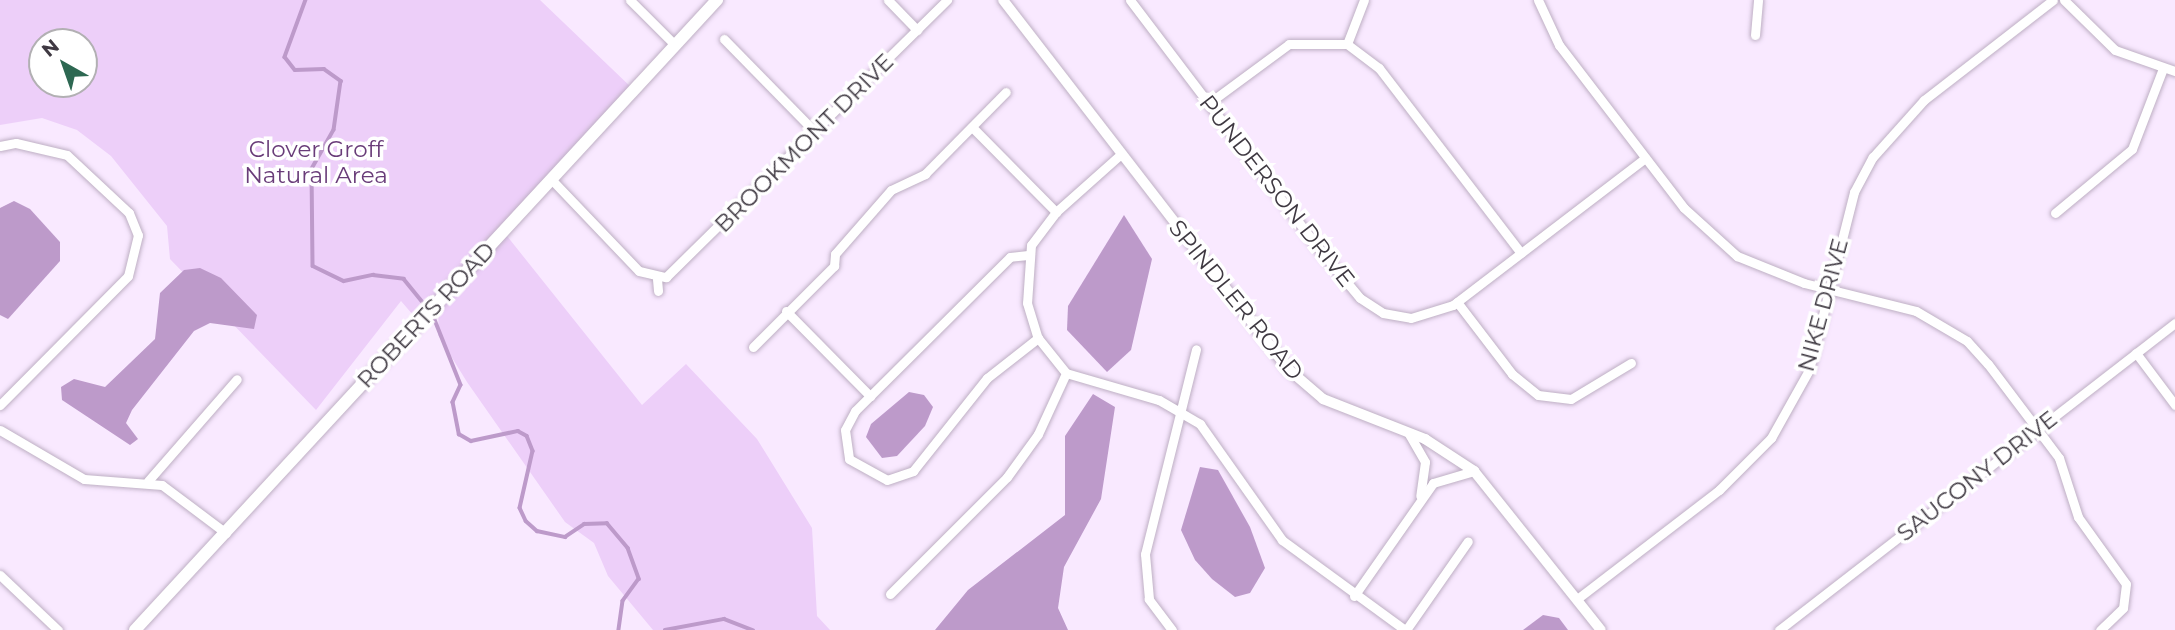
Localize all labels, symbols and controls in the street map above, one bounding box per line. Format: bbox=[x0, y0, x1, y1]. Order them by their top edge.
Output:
north arrow bbox=[28, 28, 98, 98]
text: N bbox=[37, 34, 64, 62]
street label: BROOKMONT DRIVE bbox=[709, 48, 899, 238]
street label: PUNDERSON DRIVE bbox=[1194, 90, 1360, 292]
park label: Clover Groff Natural Area bbox=[244, 135, 388, 189]
street label: SPINDLER ROAD bbox=[1163, 214, 1309, 386]
street label: NIKE DRIVE bbox=[1792, 235, 1854, 375]
street label: ROBERTS ROAD bbox=[351, 236, 501, 394]
street label: SAUCONY DRIVE bbox=[1891, 405, 2063, 547]

